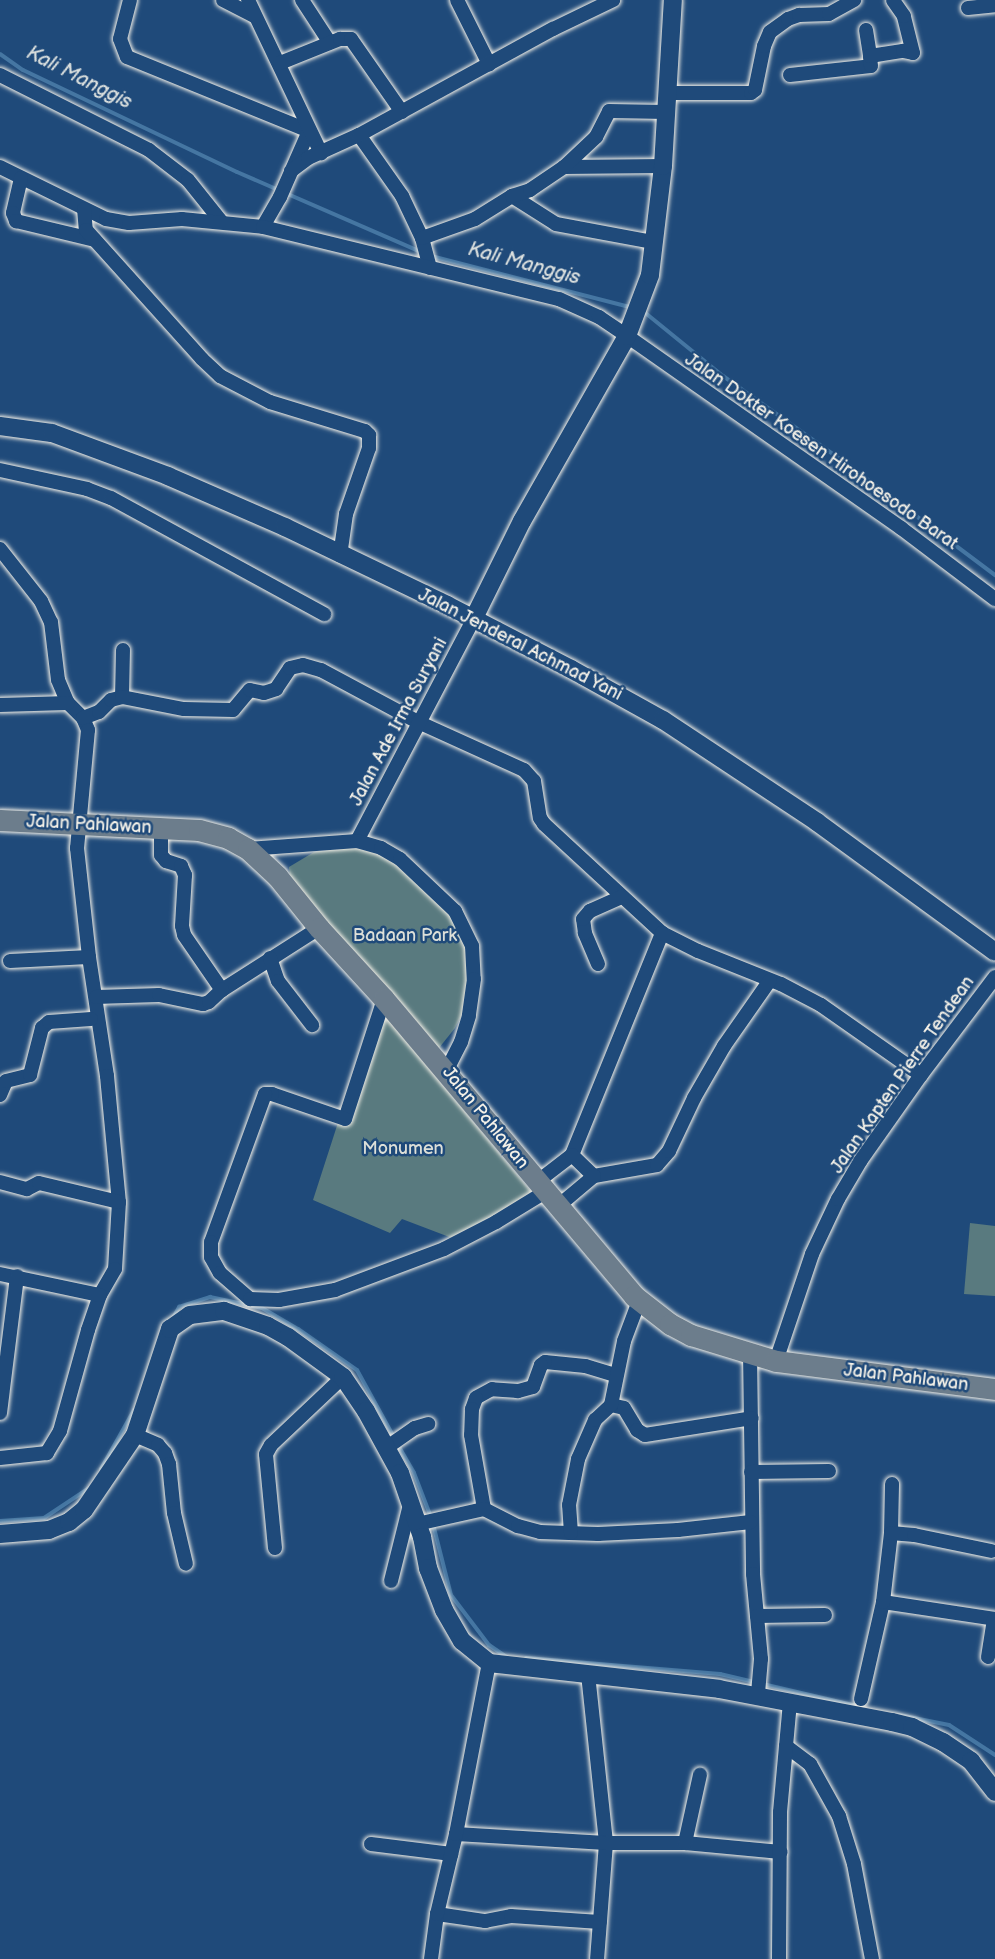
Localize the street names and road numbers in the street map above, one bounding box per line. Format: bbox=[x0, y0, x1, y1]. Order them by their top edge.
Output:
street label: Jalan Dokter Koesen Hirohoesodo Barat bbox=[680, 349, 962, 555]
street label: Jalan Jenderal Achmad Yani bbox=[413, 584, 627, 706]
street label: Jalan Ade Irma Suryani bbox=[345, 634, 453, 810]
street label: Jalan Pahlawan bbox=[26, 811, 152, 839]
street label: Jalan Kapten Pierre Tendean bbox=[826, 972, 980, 1178]
street label: Jalan Pahlawan bbox=[437, 1062, 533, 1174]
street label: Jalan Pahlawan bbox=[842, 1360, 970, 1396]

